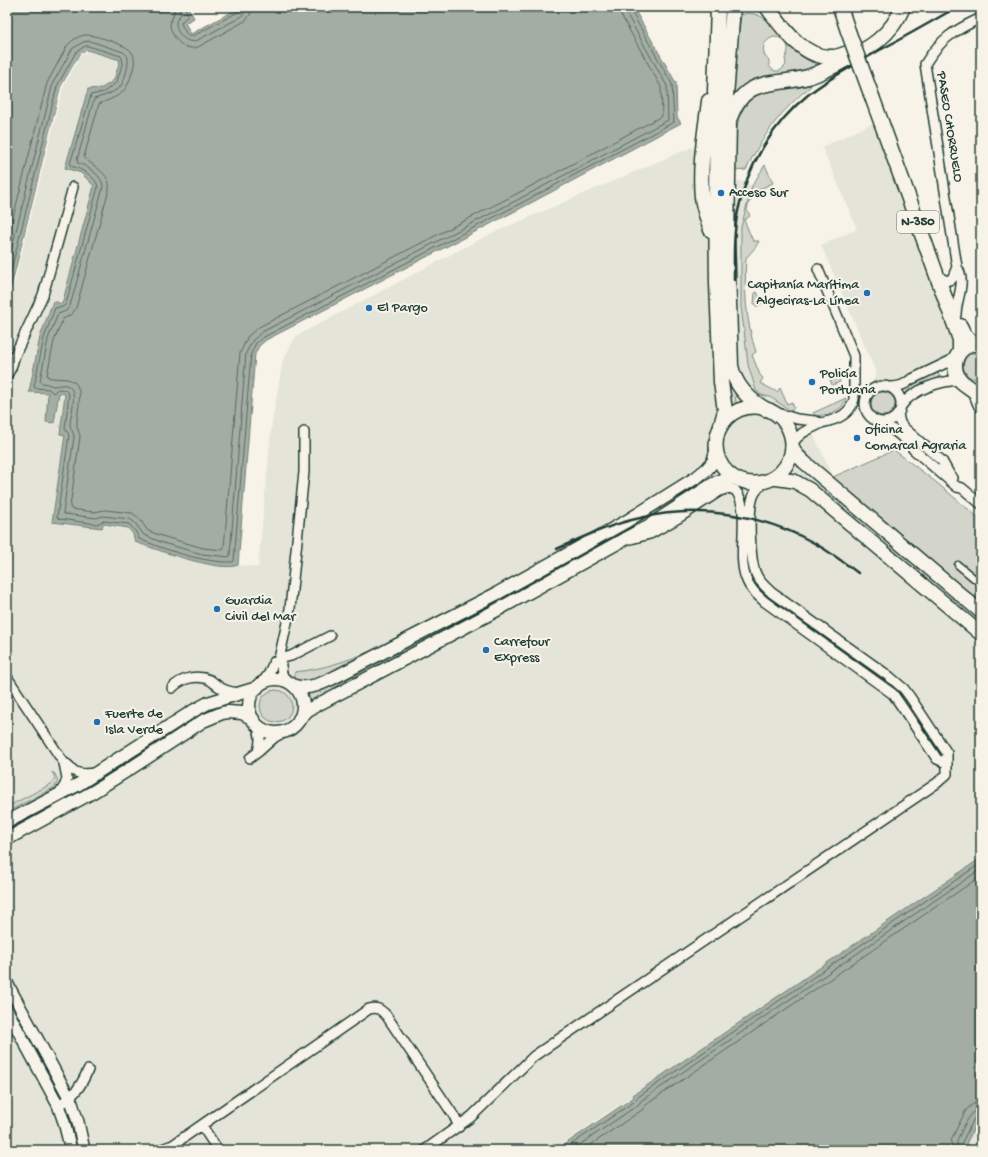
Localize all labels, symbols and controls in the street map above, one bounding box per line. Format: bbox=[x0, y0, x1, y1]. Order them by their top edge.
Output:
street label: PASEO CHORRUELO bbox=[932, 69, 966, 184]
place label: Acceso Sur bbox=[729, 185, 789, 202]
marker: Acceso Sur bbox=[716, 188, 726, 198]
road number: N-350 bbox=[897, 211, 939, 233]
place label: Capitanía Marítima Algeciras-La Línea bbox=[748, 277, 860, 310]
marker: Capitanía Marítima Algeciras-La Línea bbox=[862, 288, 872, 298]
place label: El Pargo bbox=[377, 300, 428, 317]
marker: El Pargo bbox=[364, 303, 374, 313]
place label: Policía Portuaria bbox=[819, 366, 877, 399]
marker: Policía Portuaria bbox=[807, 377, 817, 387]
place label: Oficina Comarcal Agraria bbox=[865, 422, 967, 455]
marker: Oficina Comarcal Agraria bbox=[852, 433, 862, 443]
place label: Guardia Civil del Mar bbox=[225, 593, 297, 626]
marker: Guardia Civil del Mar bbox=[212, 604, 222, 614]
place label: Carrefour Express bbox=[494, 634, 551, 667]
marker: Carrefour Express bbox=[481, 645, 491, 655]
place label: Fuerte de Isla Verde bbox=[104, 706, 164, 739]
marker: Fuerte de Isla Verde bbox=[92, 717, 102, 727]

